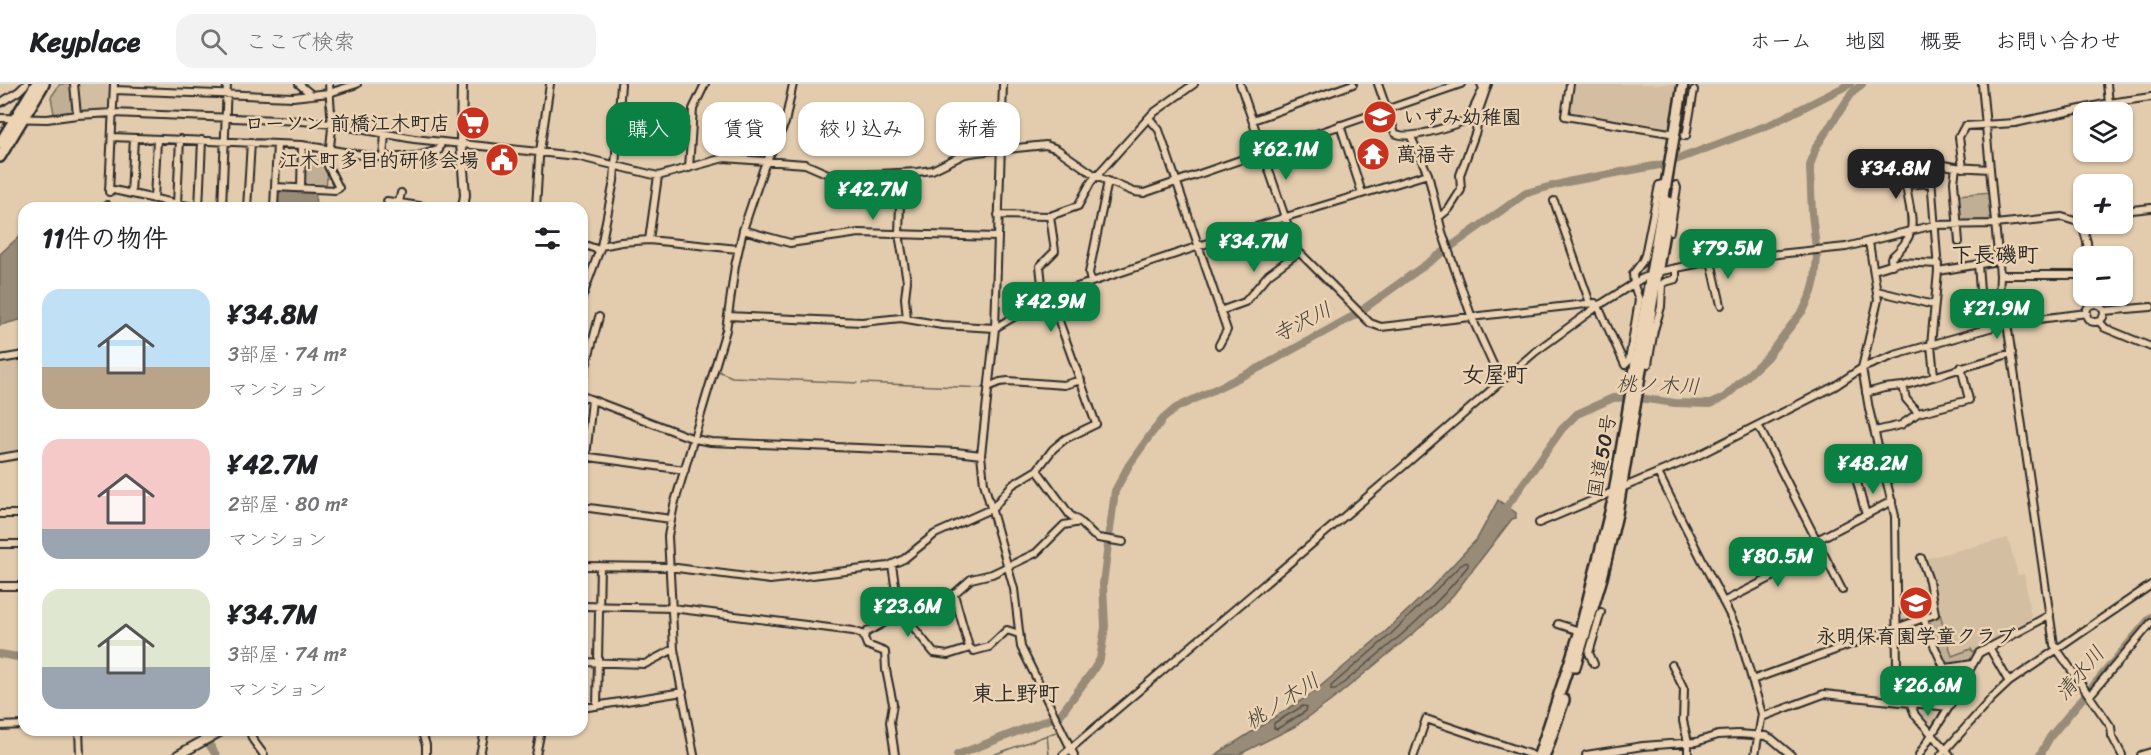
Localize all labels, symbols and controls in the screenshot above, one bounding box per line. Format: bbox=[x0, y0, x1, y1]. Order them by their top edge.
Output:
search box bbox=[176, 14, 596, 68]
text: Keyplace bbox=[30, 17, 140, 66]
text: ここで検索 bbox=[245, 22, 355, 61]
text: ホーム bbox=[1750, 22, 1812, 60]
text: 地図 bbox=[1845, 22, 1887, 60]
text: 概要 bbox=[1920, 22, 1962, 60]
text: お問い合わせ bbox=[1995, 22, 2121, 60]
icon: search bbox=[197, 25, 230, 58]
school or university icon: いずみ幼稚園 bbox=[1362, 99, 1398, 135]
place label: いずみ幼稚園 bbox=[1403, 100, 1521, 135]
chip: 購入 bbox=[606, 102, 690, 156]
chip: 賃貸 bbox=[702, 102, 786, 156]
chip: 絞り込み bbox=[798, 102, 924, 156]
chip: 新着 bbox=[936, 102, 1020, 156]
map controls bbox=[2073, 102, 2133, 306]
button: layers bbox=[2073, 102, 2133, 162]
supermarket icon: ローソン 前橋江木町店 bbox=[455, 105, 491, 141]
place label: ローソン 前橋江木町店 bbox=[245, 106, 450, 141]
pin: ¥62.1M bbox=[1237, 130, 1335, 181]
text: ¥62.1M bbox=[1254, 132, 1318, 167]
temple icon: 萬福寺 bbox=[1355, 136, 1391, 172]
place label: 萬福寺 bbox=[1396, 137, 1456, 172]
public building icon: 江木町多目的研修会場 bbox=[484, 142, 520, 178]
place label: 江木町多目的研修会場 bbox=[279, 143, 479, 178]
pin: ¥34.8M bbox=[1847, 149, 1945, 200]
text: ¥34.8M bbox=[1862, 151, 1931, 186]
pin: ¥42.7M bbox=[824, 170, 922, 221]
text: ¥42.7M bbox=[839, 172, 907, 207]
button: + bbox=[2073, 174, 2133, 234]
text: 11件の物件 bbox=[42, 215, 168, 261]
icon: filters bbox=[531, 222, 564, 255]
pin: ¥34.7M bbox=[1205, 222, 1303, 273]
text: ¥34.7M bbox=[1220, 224, 1288, 259]
pin: ¥79.5M bbox=[1679, 229, 1777, 280]
text: ¥79.5M bbox=[1693, 231, 1763, 266]
district label: 下長磯町 bbox=[1951, 235, 2039, 274]
button: − bbox=[2073, 246, 2133, 306]
pin: ¥42.9M bbox=[1002, 282, 1100, 333]
text: ¥42.9M bbox=[1016, 284, 1086, 319]
pin: ¥21.9M bbox=[1948, 289, 2046, 340]
text: ¥34.8M bbox=[228, 291, 318, 337]
water label: 寺沢川 bbox=[1265, 291, 1339, 353]
text: ¥21.9M bbox=[1964, 291, 2030, 326]
icon: home bbox=[90, 313, 162, 385]
text: 3部屋 · 74 m² bbox=[228, 337, 347, 372]
district label: 女屋町 bbox=[1462, 355, 1528, 394]
water label: 桃ノ木川 bbox=[1615, 365, 1701, 405]
text: マンション bbox=[228, 372, 327, 407]
street label: 国道50号 bbox=[1577, 411, 1627, 501]
text: ¥42.7M bbox=[228, 441, 318, 487]
pin: ¥48.2M bbox=[1824, 444, 1922, 495]
text: ¥48.2M bbox=[1838, 446, 1908, 481]
icon: home bbox=[90, 463, 162, 535]
text: 2部屋 · 80 m² bbox=[228, 487, 348, 522]
text: マンション bbox=[228, 522, 327, 557]
pin: ¥80.5M bbox=[1729, 537, 1827, 588]
text: ¥80.5M bbox=[1743, 539, 1813, 574]
school or university icon: 永明保育園学童クラブ bbox=[1898, 585, 1934, 621]
pin: ¥23.6M bbox=[859, 587, 957, 638]
text: ¥23.6M bbox=[874, 589, 942, 624]
text: ¥34.7M bbox=[228, 591, 317, 637]
icon: home bbox=[90, 613, 162, 685]
place label: 永明保育園学童クラブ bbox=[1816, 619, 2016, 654]
text: 3部屋 · 74 m² bbox=[228, 637, 347, 672]
water label: 清水川 bbox=[2045, 637, 2115, 709]
water label: 桃ノ木川 bbox=[1236, 662, 1328, 740]
pin: ¥26.6M bbox=[1879, 666, 1977, 717]
text: ¥26.6M bbox=[1894, 668, 1962, 703]
text: マンション bbox=[228, 672, 327, 707]
district label: 東上野町 bbox=[972, 674, 1060, 713]

